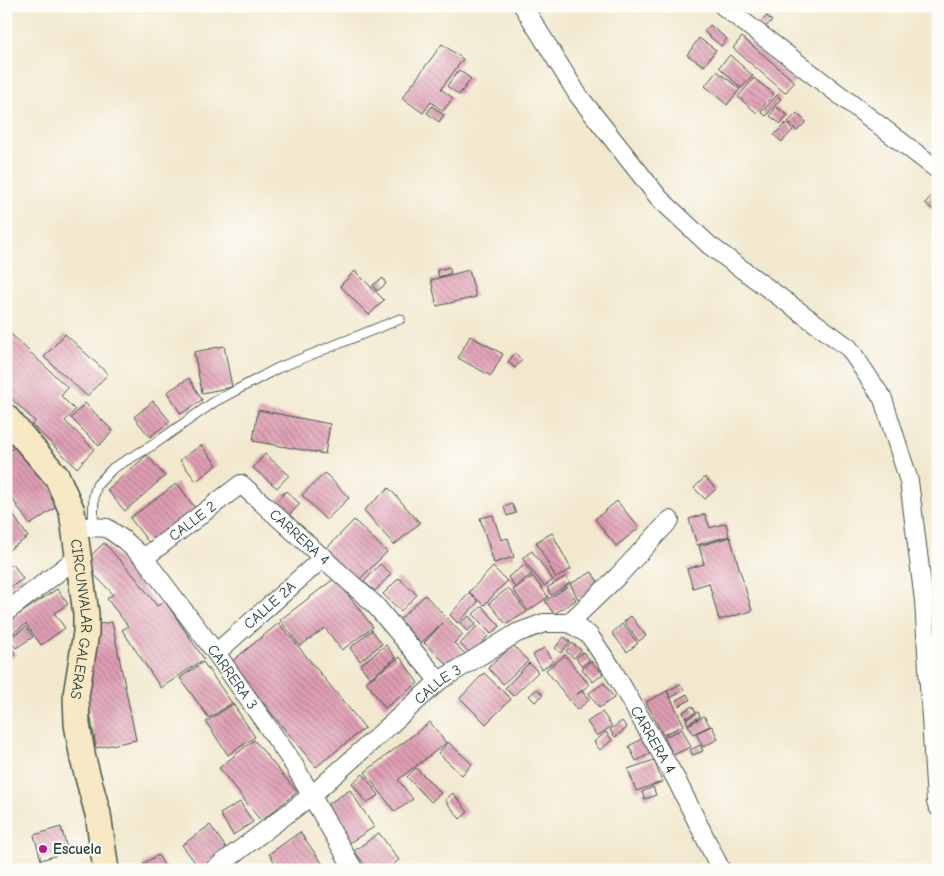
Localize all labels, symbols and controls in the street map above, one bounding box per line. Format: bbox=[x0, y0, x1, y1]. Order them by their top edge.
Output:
street label: CALLE 2 bbox=[165, 497, 220, 545]
street label: CARRERA 4 bbox=[266, 505, 333, 569]
street label: CIRCUNVALAR GALERAS bbox=[66, 538, 95, 701]
street label: CALLE 2A bbox=[240, 577, 300, 633]
street label: CARRERA 3 bbox=[204, 641, 262, 713]
street label: CALLE 3 bbox=[411, 661, 465, 708]
street label: CARRERA 4 bbox=[627, 703, 680, 776]
place label: Escuela bbox=[53, 840, 102, 858]
marker: Escuela bbox=[37, 843, 49, 855]

